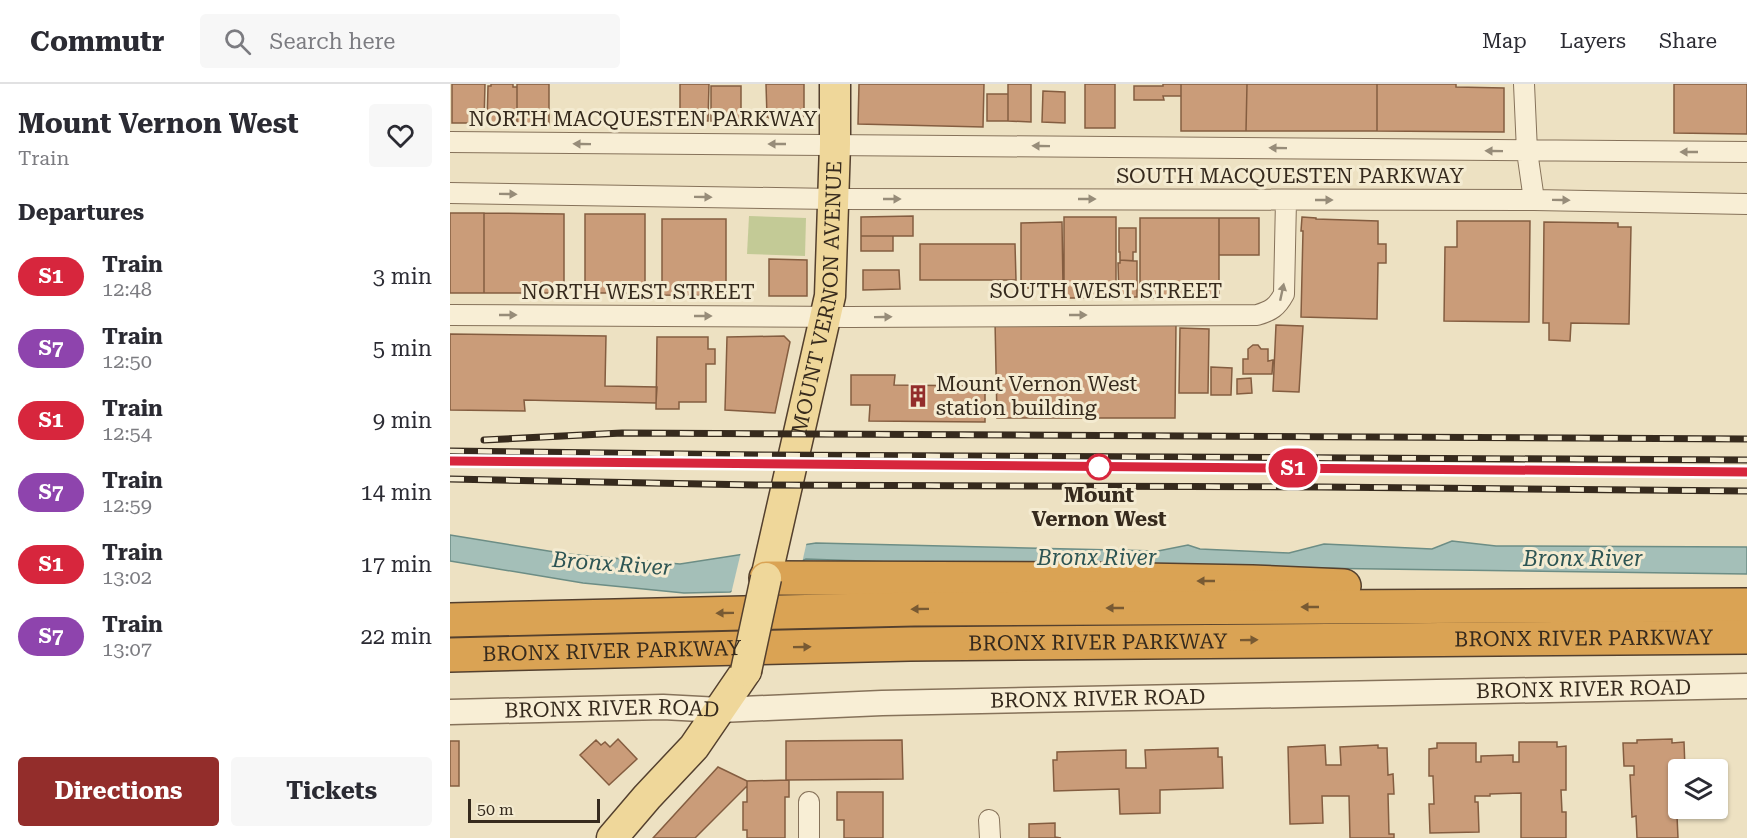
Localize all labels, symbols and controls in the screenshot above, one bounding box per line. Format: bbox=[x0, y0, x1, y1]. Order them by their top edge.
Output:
search box bbox=[200, 14, 620, 68]
text: Commutr bbox=[30, 25, 164, 58]
icon: search bbox=[221, 25, 254, 58]
text: Search here bbox=[269, 29, 395, 54]
text: Map bbox=[1482, 29, 1527, 53]
text: Layers bbox=[1560, 29, 1626, 53]
text: Share bbox=[1659, 29, 1717, 53]
button: heart bbox=[369, 104, 432, 167]
text: Mount Vernon West bbox=[18, 107, 299, 140]
street label: NORTH MACQUESTEN PARKWAY bbox=[469, 107, 818, 131]
one-way arrow bbox=[572, 139, 591, 149]
one-way arrow bbox=[767, 139, 786, 148]
one-way arrow bbox=[1031, 141, 1050, 151]
one-way arrow bbox=[1268, 144, 1287, 153]
text: Train bbox=[18, 146, 69, 170]
one-way arrow bbox=[1484, 146, 1503, 156]
one-way arrow bbox=[1679, 147, 1698, 157]
street label: MOUNT VERNON AVENUE bbox=[787, 160, 846, 437]
street label: SOUTH MACQUESTEN PARKWAY bbox=[1116, 164, 1464, 188]
one-way arrow bbox=[499, 190, 518, 199]
one-way arrow bbox=[694, 193, 713, 202]
one-way arrow bbox=[883, 194, 902, 204]
one-way arrow bbox=[1078, 194, 1097, 204]
one-way arrow bbox=[1315, 195, 1334, 205]
one-way arrow bbox=[1552, 196, 1571, 205]
text: Departures bbox=[18, 200, 144, 225]
text: Train bbox=[102, 252, 163, 277]
text: S1 bbox=[39, 264, 63, 288]
text: 3 min bbox=[373, 264, 432, 289]
text: 12:48 bbox=[102, 277, 152, 301]
street label: SOUTH WEST STREET bbox=[990, 279, 1222, 303]
street label: NORTH WEST STREET bbox=[521, 280, 755, 304]
one-way arrow bbox=[1278, 282, 1287, 301]
one-way arrow bbox=[499, 310, 518, 320]
one-way arrow bbox=[694, 311, 713, 321]
one-way arrow bbox=[1069, 311, 1088, 320]
one-way arrow bbox=[874, 312, 893, 321]
text: Train bbox=[102, 324, 163, 349]
text: S7 bbox=[39, 336, 63, 360]
text: 5 min bbox=[373, 336, 432, 361]
text: 12:50 bbox=[102, 349, 152, 373]
place label: Mount Vernon West station building bbox=[936, 372, 1137, 420]
building icon: Mount Vernon West station building bbox=[905, 383, 931, 409]
text: Train bbox=[102, 396, 163, 421]
text: S1 bbox=[39, 408, 63, 432]
text: 9 min bbox=[373, 408, 432, 433]
text: 12:54 bbox=[102, 421, 152, 445]
line badge: S1 bbox=[1266, 448, 1320, 488]
marker: Mount Vernon West bbox=[1086, 454, 1112, 480]
text: S1 bbox=[1281, 456, 1305, 480]
text: Train bbox=[102, 468, 163, 493]
text: S7 bbox=[39, 480, 63, 504]
text: 14 min bbox=[361, 480, 432, 505]
place label: Mount Vernon West bbox=[1031, 483, 1167, 531]
text: 12:59 bbox=[102, 493, 152, 517]
text: Train bbox=[102, 540, 163, 565]
water label: Bronx River bbox=[1036, 545, 1157, 570]
water label: Bronx River bbox=[1522, 546, 1643, 571]
water label: Bronx River bbox=[550, 547, 673, 580]
text: S1 bbox=[39, 552, 63, 576]
text: 17 min bbox=[361, 552, 432, 577]
text: 13:02 bbox=[102, 565, 152, 589]
one-way arrow bbox=[1197, 576, 1216, 586]
one-way arrow bbox=[1301, 602, 1320, 612]
one-way arrow bbox=[1106, 603, 1125, 613]
one-way arrow bbox=[911, 604, 930, 614]
one-way arrow bbox=[716, 608, 735, 618]
text: Train bbox=[102, 612, 163, 637]
text: S7 bbox=[39, 624, 63, 648]
text: 22 min bbox=[361, 624, 432, 649]
street label: BRONX RIVER PARKWAY bbox=[1454, 625, 1714, 651]
street label: BRONX RIVER PARKWAY bbox=[968, 629, 1228, 656]
one-way arrow bbox=[1240, 635, 1259, 645]
street label: BRONX RIVER PARKWAY bbox=[482, 636, 742, 666]
text: 13:07 bbox=[102, 637, 152, 661]
one-way arrow bbox=[793, 642, 812, 651]
street label: BRONX RIVER ROAD bbox=[1476, 675, 1691, 703]
street label: BRONX RIVER ROAD bbox=[990, 685, 1205, 713]
street label: BRONX RIVER ROAD bbox=[504, 695, 720, 723]
button: Directions bbox=[18, 757, 219, 826]
button: Tickets bbox=[231, 757, 432, 826]
map controls bbox=[1668, 759, 1728, 819]
button: layers bbox=[1668, 759, 1728, 819]
scale bar bbox=[468, 796, 600, 824]
text: 50 m bbox=[477, 800, 514, 819]

